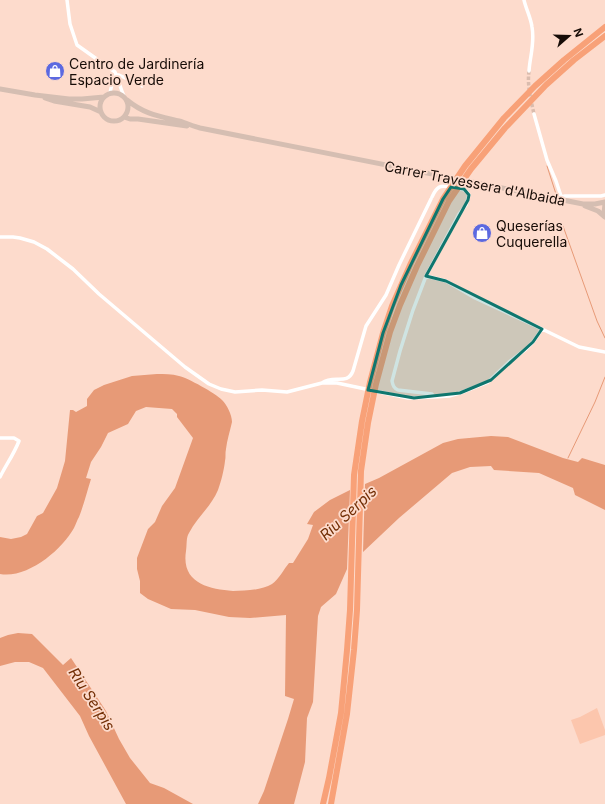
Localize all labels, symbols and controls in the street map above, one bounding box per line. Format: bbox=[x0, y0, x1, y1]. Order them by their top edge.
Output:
north arrow bbox=[549, 16, 589, 56]
text: N bbox=[570, 26, 586, 39]
place label: Centro de Jardinería Espacio Verde bbox=[69, 55, 204, 88]
shop icon: Centro de Jardinería Espacio Verde bbox=[44, 60, 66, 82]
street label: Carrer Travessera d'Albaida bbox=[383, 157, 567, 209]
place label: Queserías Cuquerella bbox=[496, 217, 567, 250]
shop icon: Queserías Cuquerella bbox=[471, 222, 493, 244]
water label: Riu Serpis bbox=[315, 482, 381, 544]
water label: Riu Serpis bbox=[65, 664, 119, 734]

